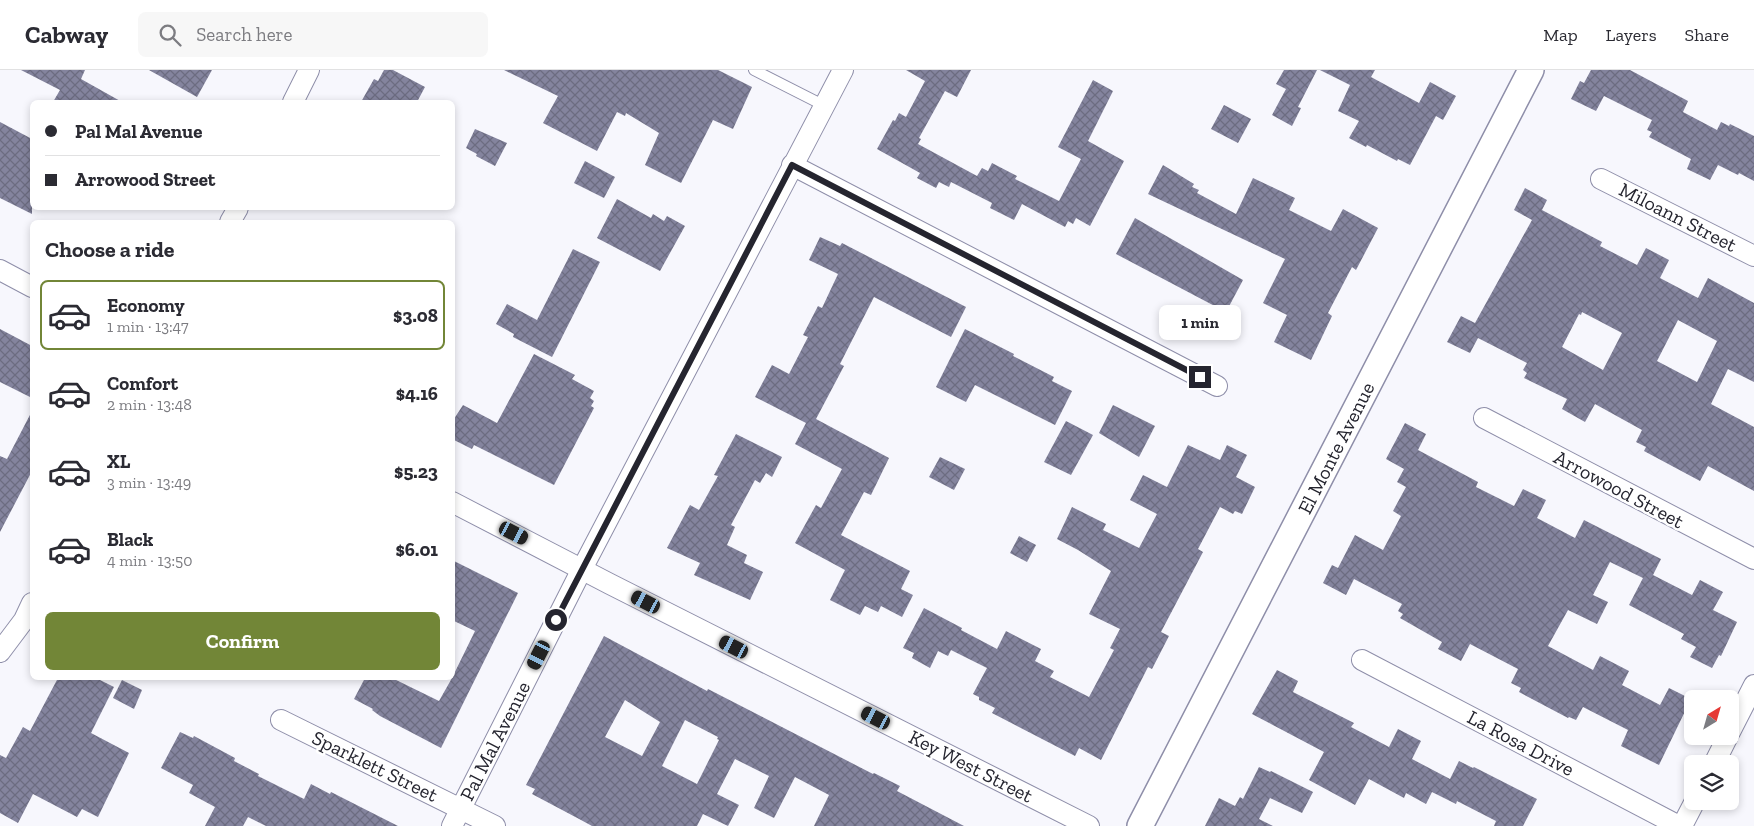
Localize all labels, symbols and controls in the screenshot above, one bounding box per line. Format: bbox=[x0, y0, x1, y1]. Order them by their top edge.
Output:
search box bbox=[138, 12, 488, 57]
text: Cabway bbox=[25, 20, 108, 49]
icon: search bbox=[156, 21, 184, 49]
text: Search here bbox=[196, 23, 292, 46]
text: Map bbox=[1543, 24, 1578, 46]
text: Layers bbox=[1606, 24, 1657, 46]
text: Share bbox=[1685, 24, 1729, 46]
text: Pal Mal Avenue bbox=[75, 120, 202, 143]
text: Arrowood Street bbox=[75, 168, 215, 191]
street label: Miloann Street bbox=[1615, 177, 1741, 257]
text: Choose a ride bbox=[45, 236, 175, 263]
icon: car bbox=[47, 293, 92, 338]
text: Economy bbox=[107, 294, 185, 317]
text: $3.08 bbox=[393, 304, 438, 327]
callout: 1 min bbox=[1159, 304, 1241, 340]
text: 1 min bbox=[1181, 313, 1219, 332]
text: 1 min · 13:47 bbox=[107, 317, 189, 336]
route end bbox=[1189, 366, 1211, 388]
icon: car bbox=[47, 371, 92, 416]
text: Comfort bbox=[107, 372, 178, 395]
street label: El Monte Avenue bbox=[1292, 378, 1380, 518]
text: $4.16 bbox=[396, 382, 438, 405]
text: 2 min · 13:48 bbox=[107, 395, 192, 414]
street label: Arrowood Street bbox=[1550, 445, 1689, 534]
icon: car bbox=[47, 449, 92, 494]
text: XL bbox=[107, 450, 130, 473]
text: $5.23 bbox=[394, 460, 438, 483]
text: 3 min · 13:49 bbox=[107, 473, 191, 492]
car bbox=[497, 520, 530, 546]
icon: car bbox=[47, 527, 92, 572]
text: Black bbox=[107, 528, 153, 551]
text: $6.01 bbox=[396, 538, 438, 561]
text: 4 min · 13:50 bbox=[107, 551, 192, 570]
car bbox=[629, 589, 662, 615]
route start bbox=[545, 609, 567, 631]
button: Confirm bbox=[45, 612, 440, 670]
car bbox=[717, 634, 750, 660]
car bbox=[525, 638, 552, 672]
street label: Pal Mal Avenue bbox=[455, 677, 535, 805]
north arrow bbox=[1684, 690, 1739, 745]
map controls bbox=[1684, 690, 1739, 810]
car bbox=[859, 705, 892, 731]
street label: La Rosa Drive bbox=[1463, 705, 1579, 781]
street label: Sparklett Street bbox=[308, 725, 442, 807]
street label: Key West Street bbox=[905, 725, 1037, 808]
button: layers bbox=[1684, 755, 1739, 810]

